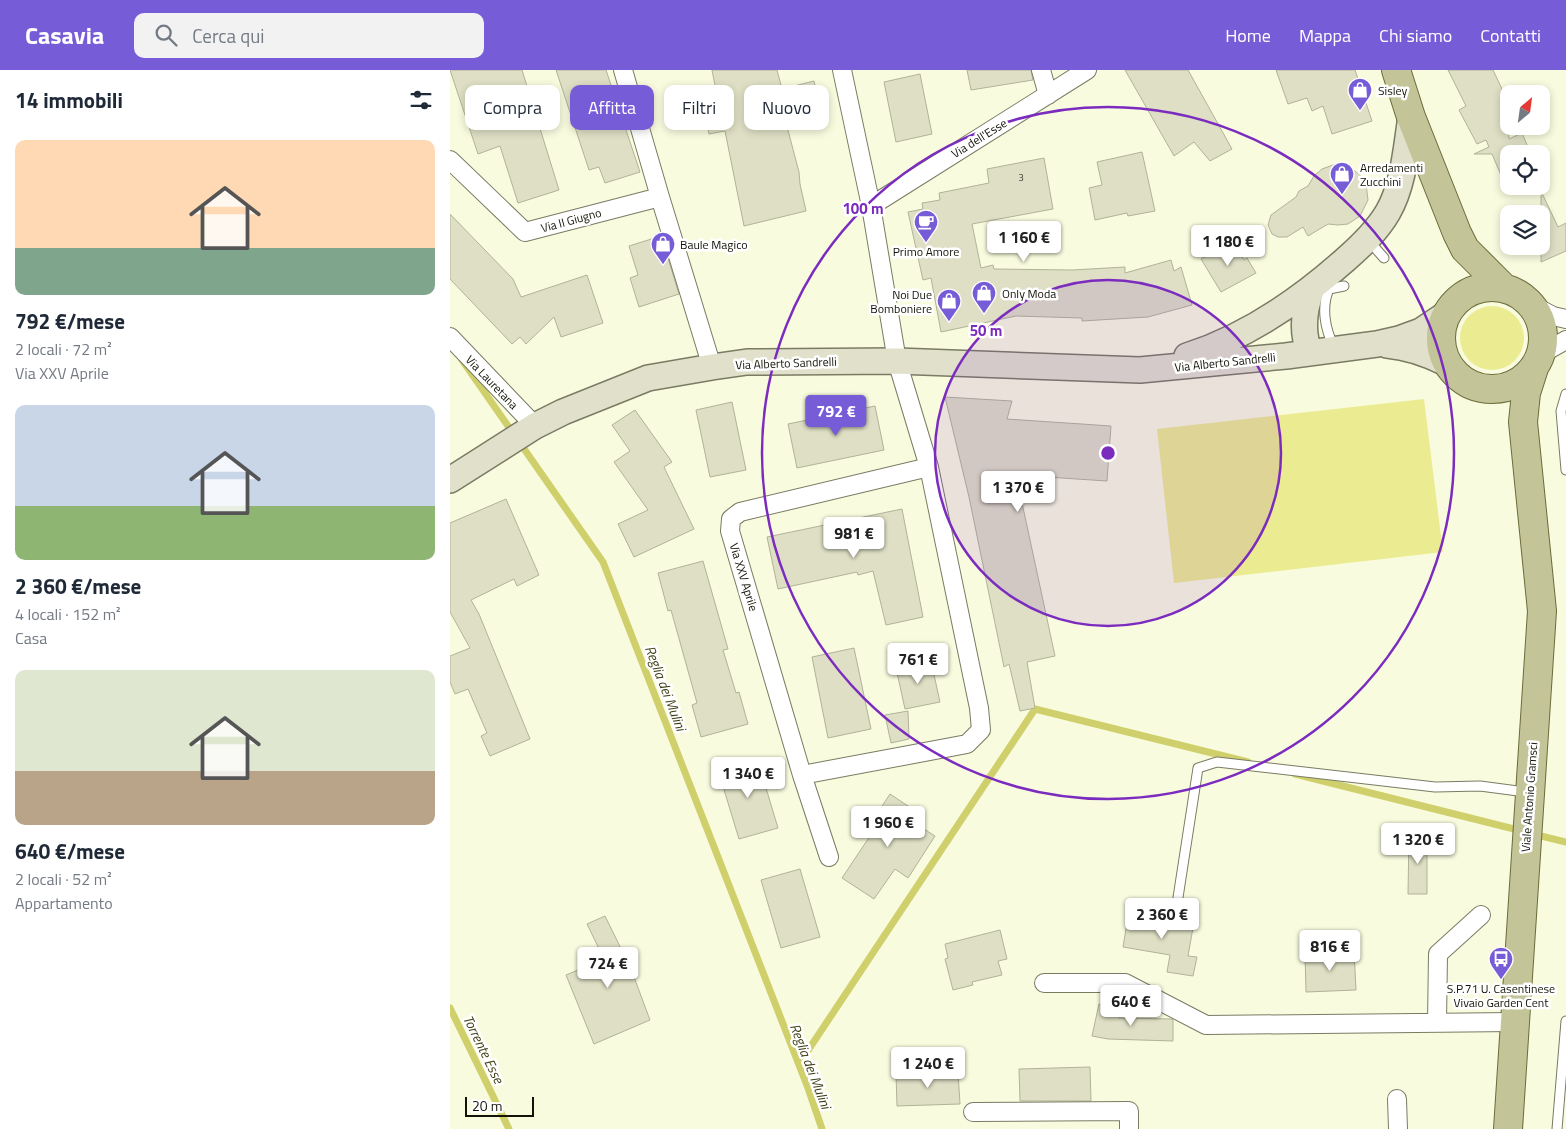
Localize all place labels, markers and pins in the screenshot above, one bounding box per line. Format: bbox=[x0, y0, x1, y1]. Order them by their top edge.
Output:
shop icon: Sisley bbox=[1347, 77, 1373, 111]
place label: Sisley bbox=[1378, 81, 1407, 100]
place label: Arredamenti Zucchini bbox=[1360, 158, 1423, 191]
shop icon: Arredamenti Zucchini bbox=[1329, 161, 1355, 195]
cafe icon: Primo Amore bbox=[913, 209, 939, 243]
pin: 1 160 € bbox=[978, 220, 1070, 263]
pin: 1 180 € bbox=[1182, 224, 1274, 267]
shop icon: Baule Magico bbox=[650, 231, 676, 265]
place label: Baule Magico bbox=[680, 235, 748, 254]
place label: Primo Amore bbox=[893, 242, 959, 261]
shop icon: Only Moda bbox=[971, 280, 997, 314]
place label: Only Moda bbox=[1002, 284, 1056, 303]
place label: Noi Due Bomboniere bbox=[870, 285, 932, 318]
shop icon: Noi Due Bomboniere bbox=[936, 288, 962, 322]
pin: 792 € bbox=[801, 394, 871, 437]
centre of rings bbox=[1099, 444, 1117, 462]
pin: 1 370 € bbox=[972, 470, 1064, 513]
pin: 981 € bbox=[819, 516, 889, 559]
pin: 761 € bbox=[883, 642, 953, 685]
pin: 1 340 € bbox=[702, 756, 794, 799]
pin: 1 960 € bbox=[842, 806, 934, 848]
pin: 1 320 € bbox=[1372, 822, 1464, 865]
pin: 2 360 € bbox=[1116, 898, 1208, 940]
pin: 816 € bbox=[1295, 930, 1365, 972]
pin: 724 € bbox=[573, 946, 643, 989]
bus stop icon: S.P.71 U. Casentinese Vivaio Garden Cent bbox=[1488, 946, 1514, 980]
place label: S.P.71 U. Casentinese Vivaio Garden Cent bbox=[1447, 979, 1555, 1012]
pin: 640 € bbox=[1096, 984, 1166, 1027]
pin: 1 240 € bbox=[882, 1046, 974, 1089]

